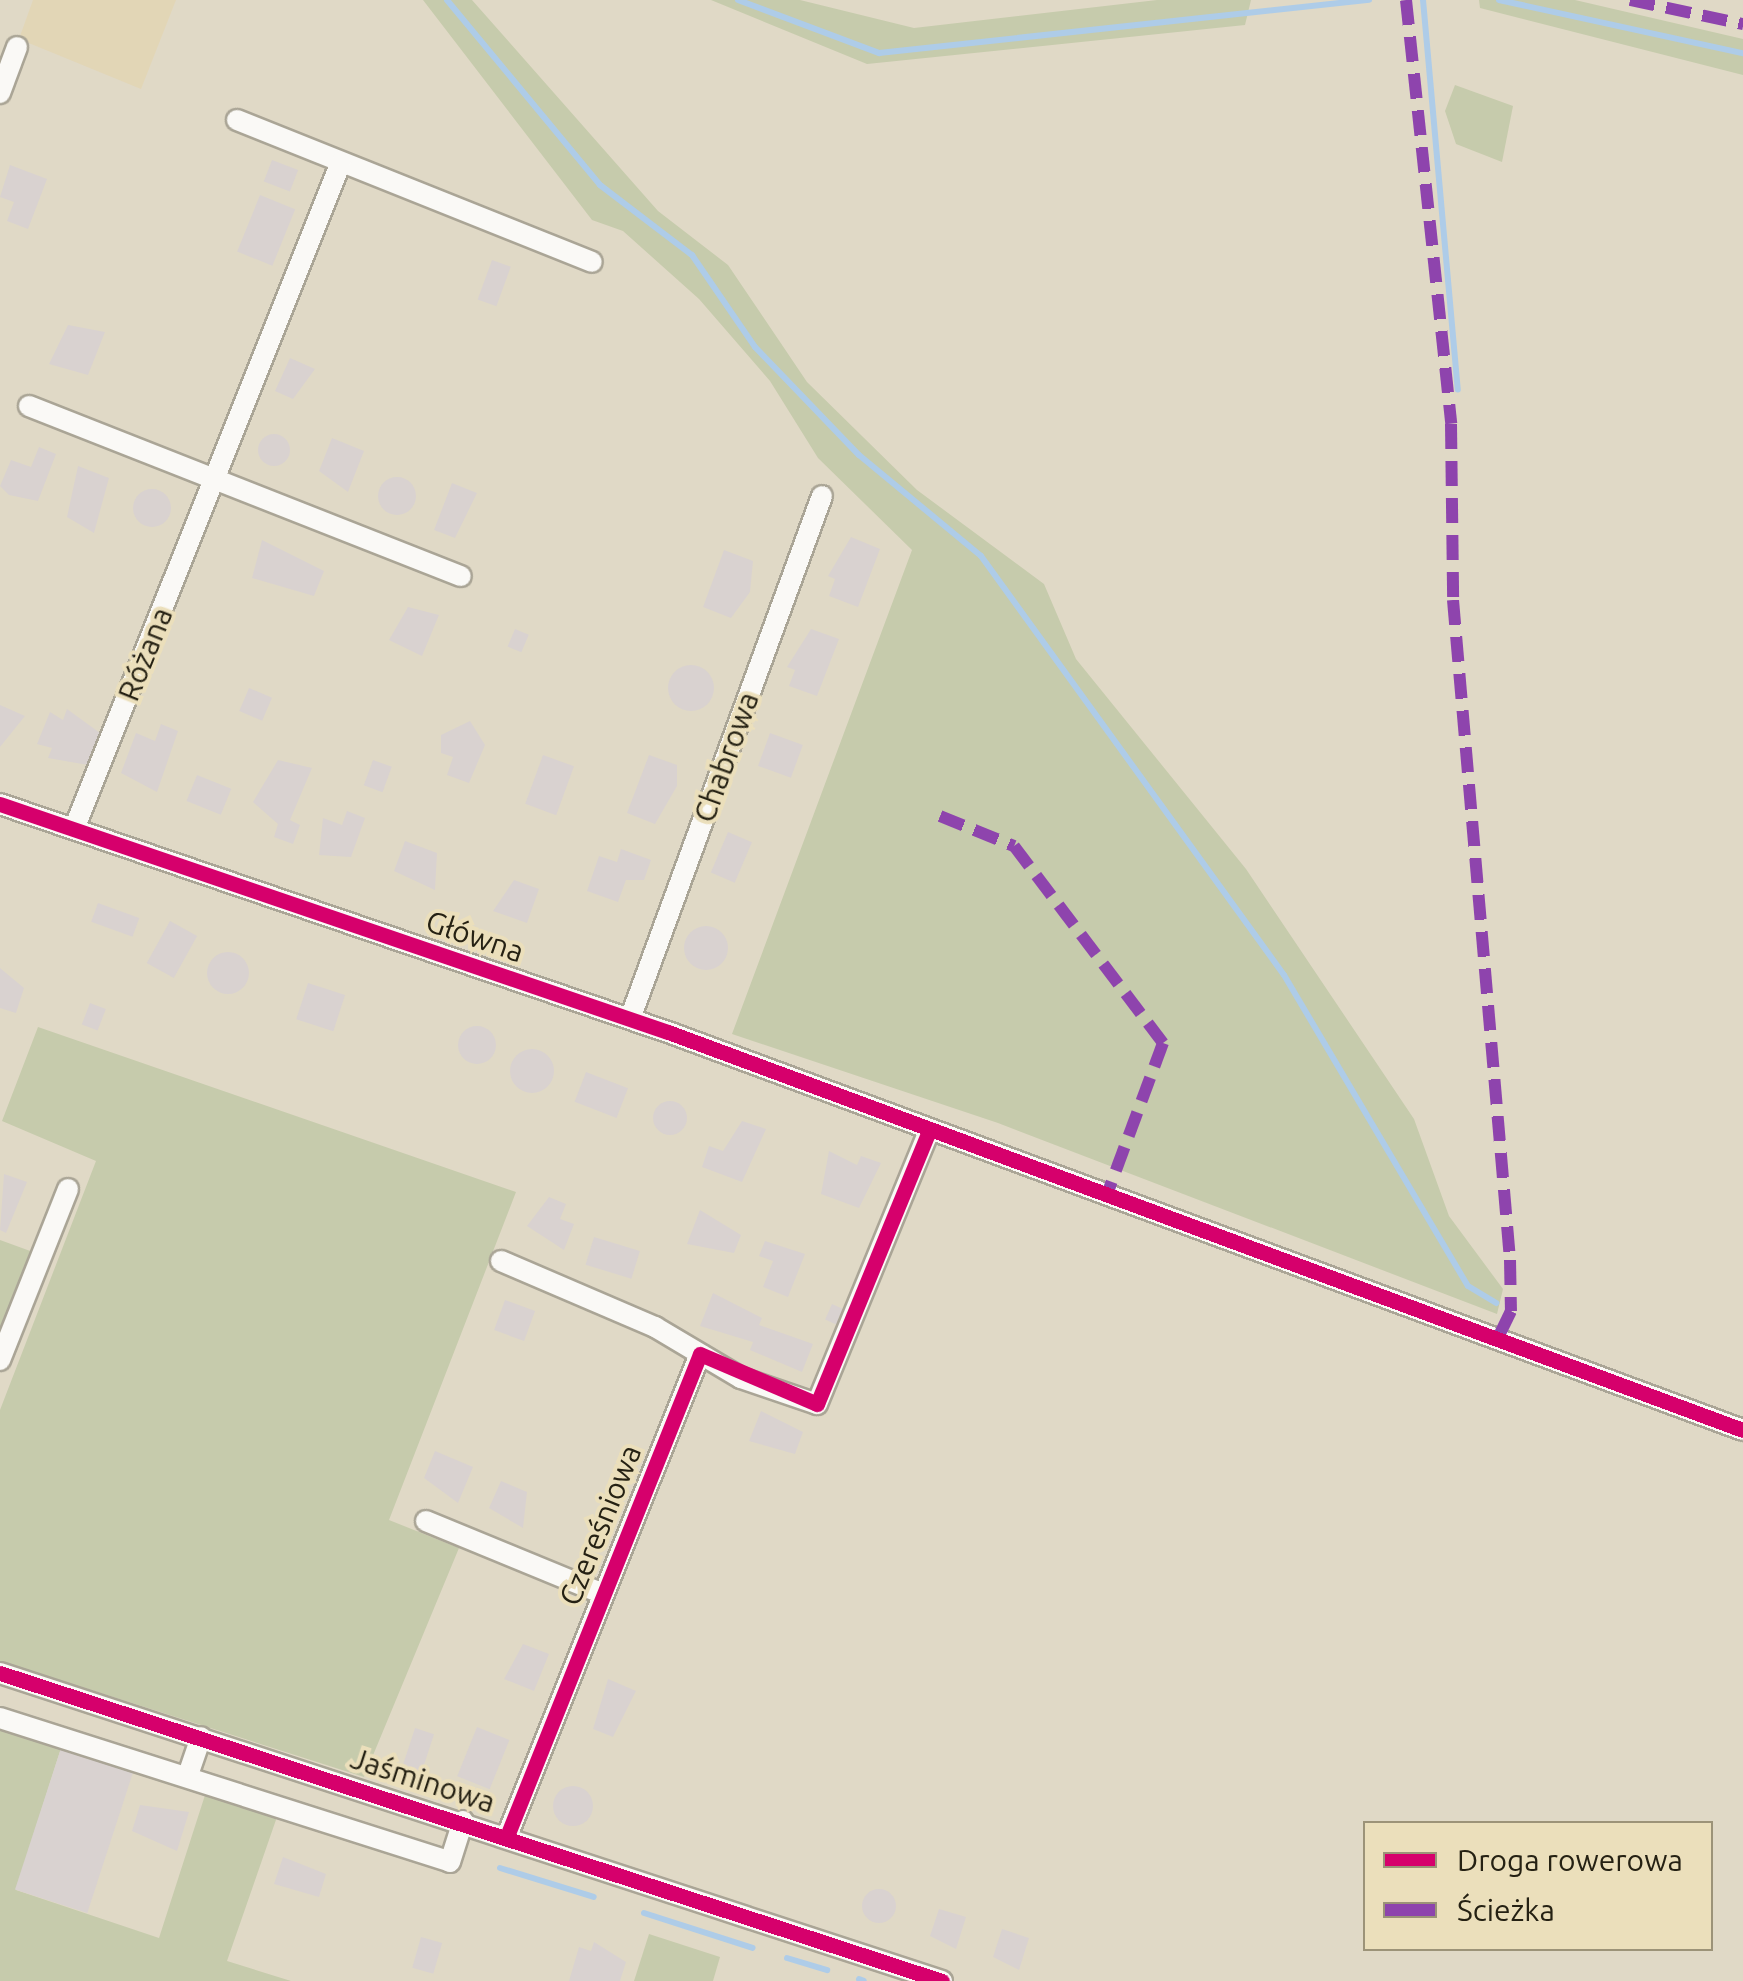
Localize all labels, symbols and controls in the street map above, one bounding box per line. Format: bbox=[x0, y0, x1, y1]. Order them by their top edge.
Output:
street label: Różana bbox=[110, 602, 180, 706]
street label: Chabrowa bbox=[686, 687, 766, 827]
street label: Główna bbox=[421, 902, 529, 970]
street label: Czereśniowa bbox=[551, 1439, 649, 1611]
street label: Jaśminowa bbox=[346, 1740, 500, 1820]
legend bbox=[1363, 1821, 1713, 1951]
text: Droga rowerowa bbox=[1457, 1843, 1683, 1877]
text: Ścieżka bbox=[1457, 1893, 1555, 1927]

